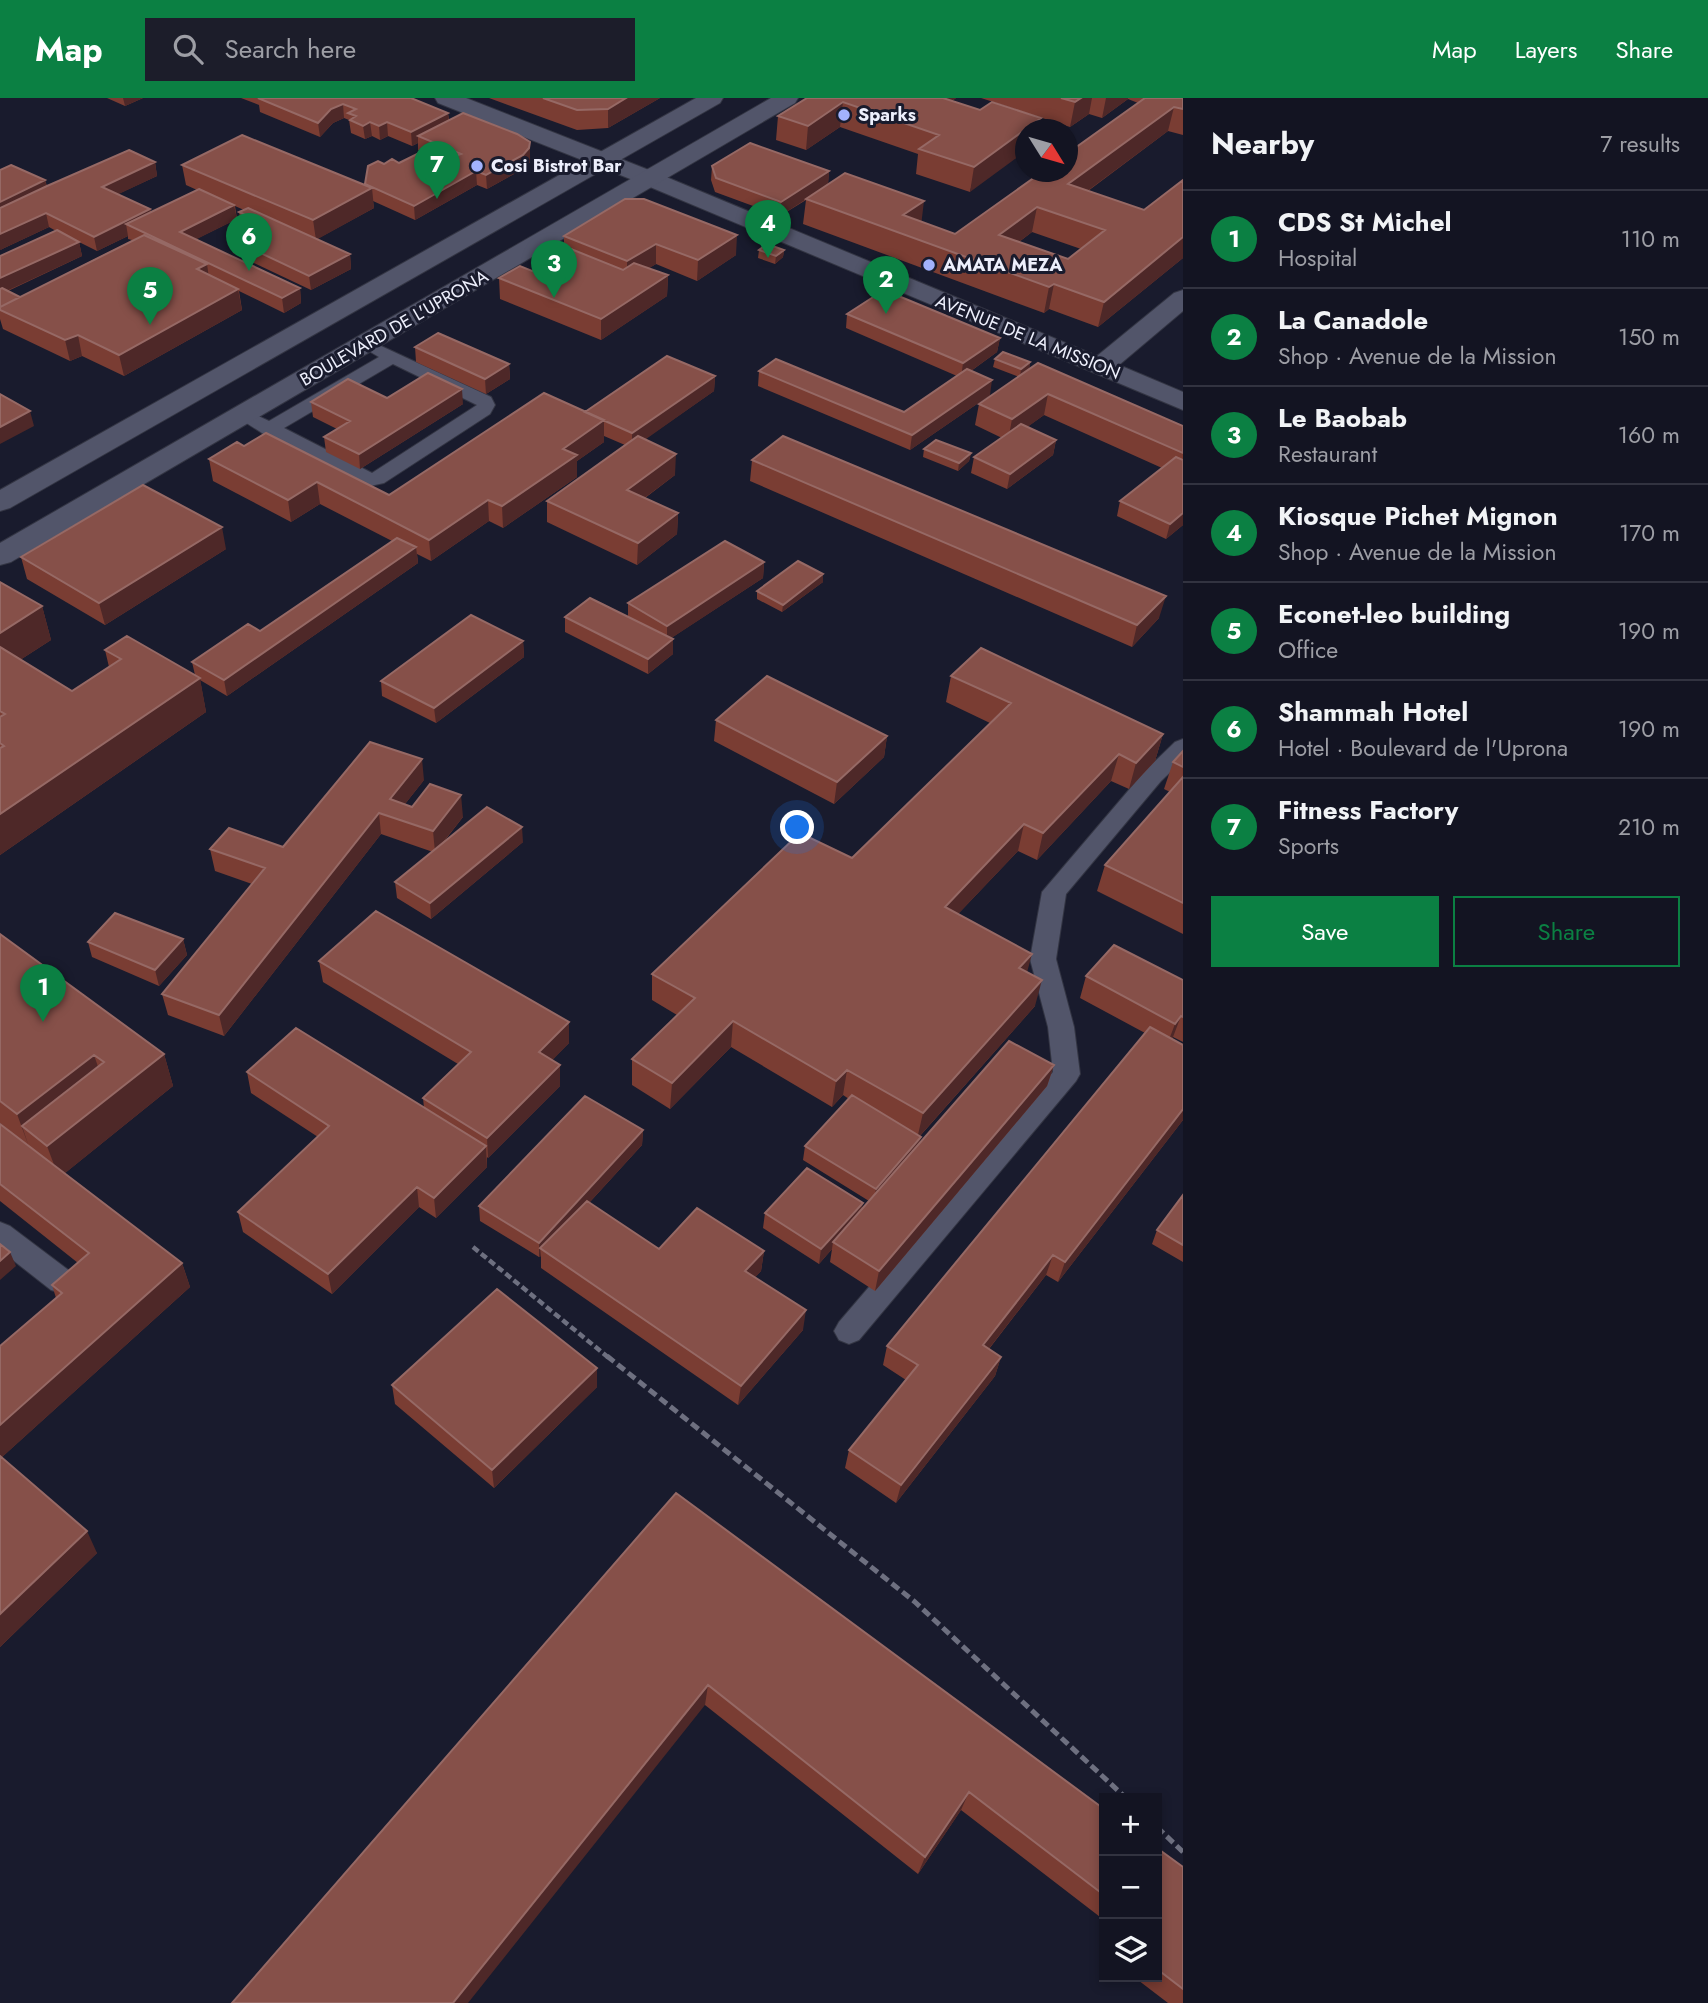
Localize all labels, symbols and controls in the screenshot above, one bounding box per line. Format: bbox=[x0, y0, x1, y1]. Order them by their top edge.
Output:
search box bbox=[145, 18, 635, 81]
text: Map bbox=[35, 26, 103, 73]
icon: search bbox=[169, 30, 207, 68]
text: Search here bbox=[225, 30, 356, 68]
text: Map bbox=[1432, 32, 1477, 67]
text: Layers bbox=[1515, 32, 1577, 67]
text: Share bbox=[1615, 32, 1673, 67]
place label: Sparks bbox=[858, 102, 916, 128]
marker: Sparks bbox=[836, 107, 852, 123]
north arrow bbox=[1015, 119, 1078, 182]
text: Nearby bbox=[1211, 122, 1314, 165]
text: 7 results bbox=[1600, 127, 1680, 161]
pin: 7 bbox=[414, 141, 460, 199]
place label: Cosi Bistrot Bar bbox=[491, 153, 622, 179]
marker: Cosi Bistrot Bar bbox=[469, 158, 485, 174]
pin: 4 bbox=[745, 200, 791, 258]
text: CDS St Michel bbox=[1278, 203, 1452, 241]
pin: 6 bbox=[226, 213, 272, 271]
text: 1 bbox=[1228, 222, 1240, 256]
text: 110 m bbox=[1621, 222, 1680, 256]
pin: 3 bbox=[531, 240, 577, 298]
text: Hospital bbox=[1278, 241, 1357, 275]
place label: AMATA MEZA bbox=[942, 252, 1063, 278]
pin: 2 bbox=[863, 256, 909, 314]
marker: AMATA MEZA bbox=[921, 257, 937, 273]
street label: BOULEVARD DE L'UPRONA bbox=[295, 263, 493, 393]
pin: 5 bbox=[127, 267, 173, 325]
street label: AVENUE DE LA MISSION bbox=[932, 288, 1124, 386]
text: La Canadole bbox=[1278, 301, 1428, 339]
text: 2 bbox=[1226, 320, 1242, 354]
text: 150 m bbox=[1618, 320, 1680, 354]
text: Shop · Avenue de la Mission bbox=[1278, 339, 1556, 373]
text: Le Baobab bbox=[1278, 399, 1407, 437]
text: 3 bbox=[1227, 418, 1241, 452]
text: 160 m bbox=[1618, 418, 1680, 452]
text: Restaurant bbox=[1278, 437, 1377, 471]
text: Kiosque Pichet Mignon bbox=[1278, 497, 1558, 535]
text: 4 bbox=[1226, 516, 1242, 550]
text: 170 m bbox=[1619, 516, 1680, 550]
text: Shop · Avenue de la Mission bbox=[1278, 535, 1556, 569]
text: Econet-leo building bbox=[1278, 595, 1510, 633]
text: 5 bbox=[1227, 614, 1241, 648]
text: 190 m bbox=[1618, 614, 1680, 648]
text: Office bbox=[1278, 633, 1338, 667]
text: Shammah Hotel bbox=[1278, 693, 1468, 731]
text: 6 bbox=[1226, 712, 1242, 746]
text: 190 m bbox=[1618, 712, 1680, 746]
text: Hotel · Boulevard de l'Uprona bbox=[1278, 731, 1568, 765]
text: Fitness Factory bbox=[1278, 791, 1458, 829]
your location bbox=[780, 810, 814, 844]
text: 7 bbox=[1227, 810, 1241, 844]
text: 210 m bbox=[1618, 810, 1680, 844]
text: Sports bbox=[1278, 829, 1339, 863]
button: Save bbox=[1211, 896, 1439, 967]
button: Share bbox=[1453, 896, 1680, 967]
pin: 1 bbox=[20, 964, 66, 1022]
map controls bbox=[1099, 1793, 1162, 1982]
button: + bbox=[1099, 1793, 1162, 1856]
button: − bbox=[1099, 1856, 1162, 1919]
button: layers bbox=[1099, 1919, 1162, 1982]

